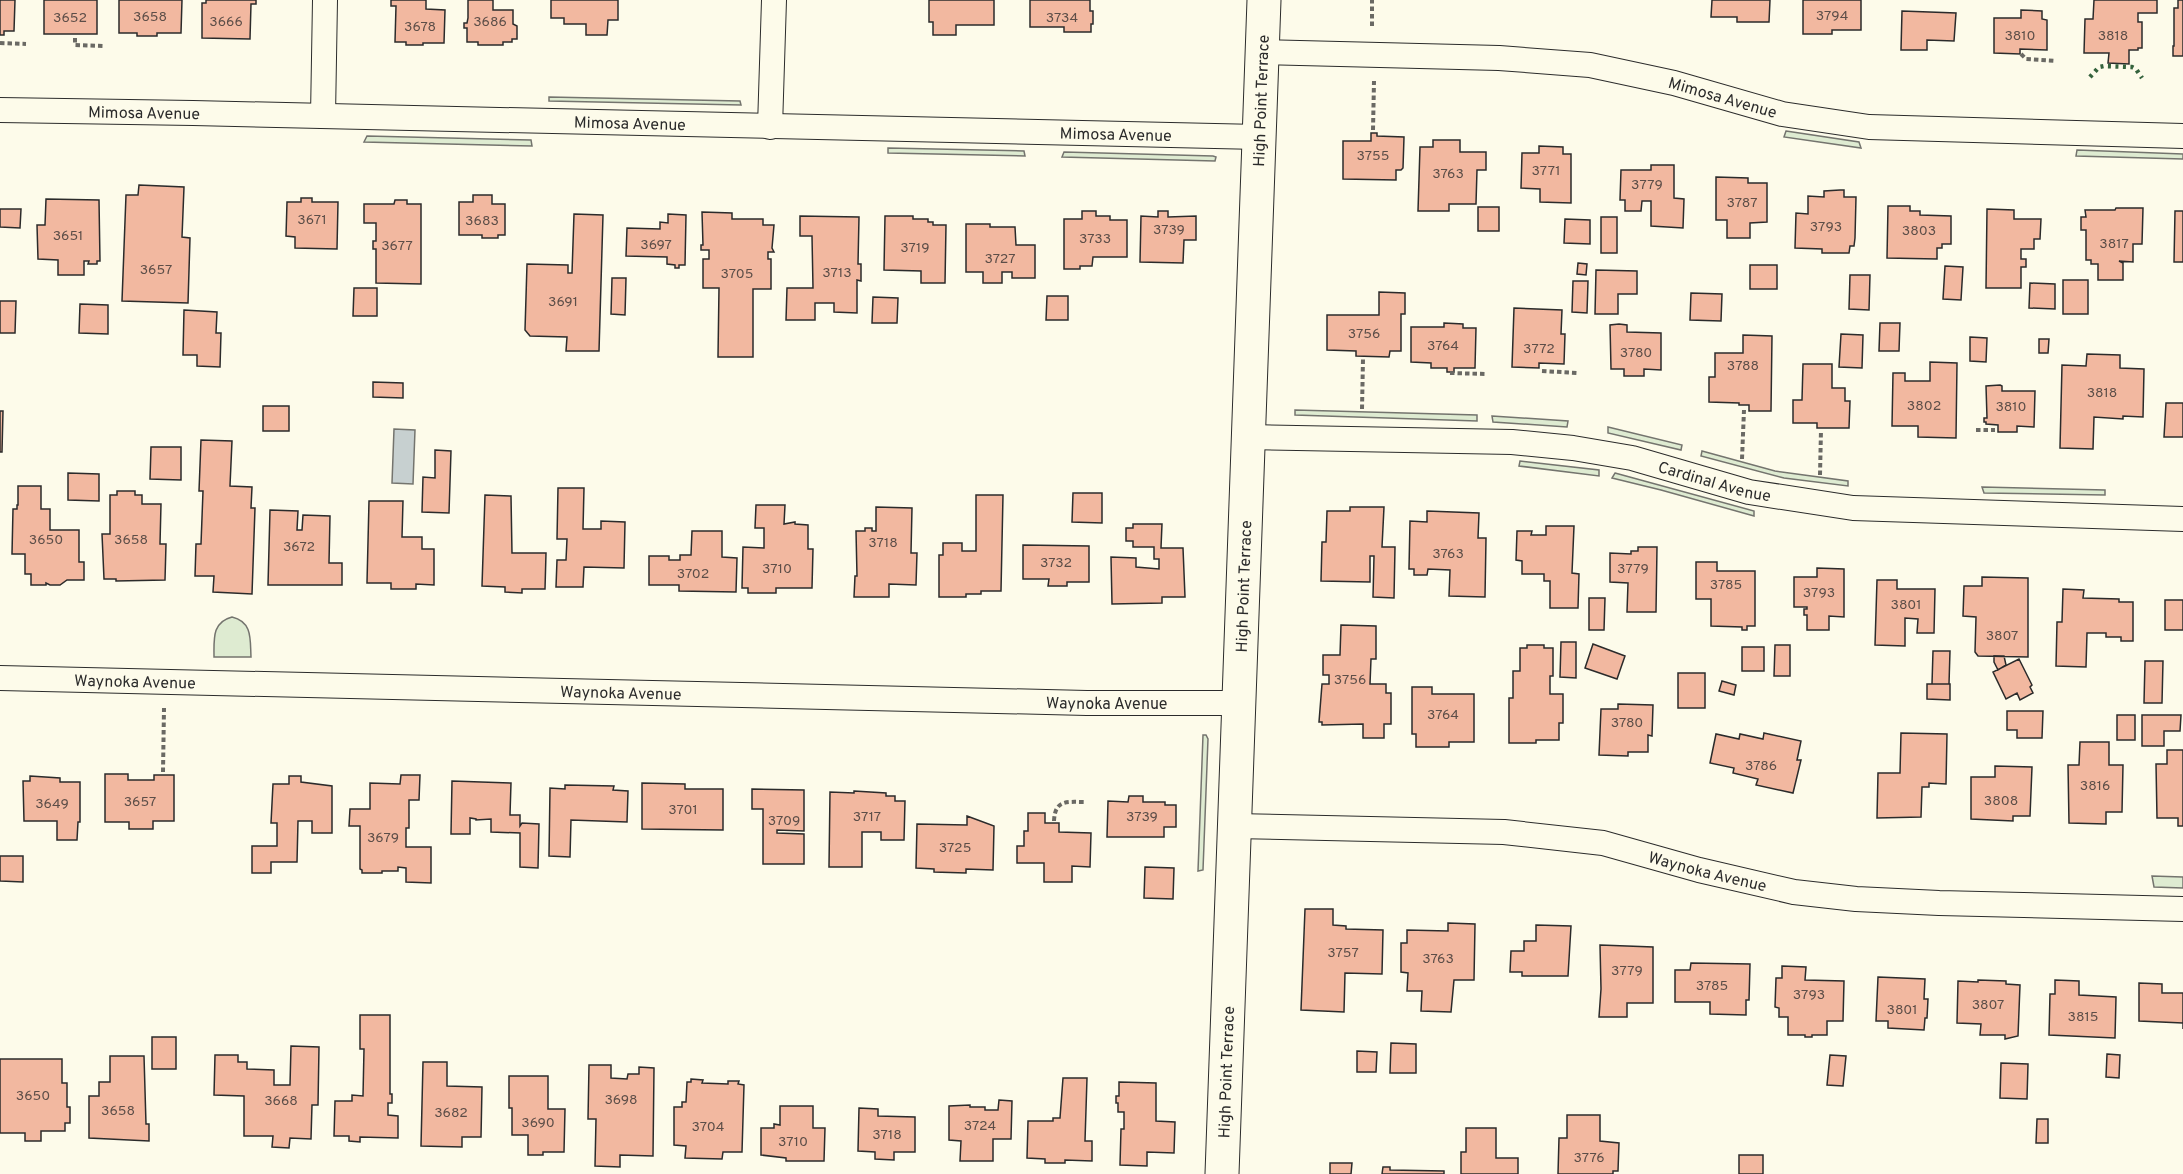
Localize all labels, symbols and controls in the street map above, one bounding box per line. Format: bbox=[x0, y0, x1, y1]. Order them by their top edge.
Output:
house number: 3794 bbox=[1816, 8, 1848, 25]
house number: 3658 bbox=[133, 9, 167, 26]
house number: 3652 bbox=[53, 10, 87, 27]
house number: 3734 bbox=[1046, 10, 1078, 27]
house number: 3666 bbox=[209, 14, 243, 31]
house number: 3686 bbox=[473, 14, 507, 31]
house number: 3678 bbox=[404, 19, 436, 36]
house number: 3810 bbox=[2004, 28, 2036, 45]
house number: 3818 bbox=[2098, 28, 2128, 45]
street label: High Point Terrace bbox=[1250, 34, 1275, 167]
street label: Mimosa Avenue bbox=[1666, 74, 1779, 124]
street label: Mimosa Avenue bbox=[88, 103, 200, 125]
street label: Mimosa Avenue bbox=[574, 114, 686, 136]
street label: Mimosa Avenue bbox=[1059, 125, 1172, 147]
house number: 3755 bbox=[1357, 148, 1389, 165]
house number: 3771 bbox=[1532, 163, 1560, 180]
house number: 3763 bbox=[1432, 166, 1464, 183]
house number: 3779 bbox=[1631, 177, 1663, 194]
house number: 3787 bbox=[1727, 195, 1757, 212]
house number: 3671 bbox=[297, 212, 327, 229]
house number: 3683 bbox=[465, 213, 499, 230]
house number: 3793 bbox=[1810, 219, 1842, 236]
house number: 3739 bbox=[1153, 222, 1185, 239]
house number: 3803 bbox=[1902, 223, 1936, 240]
house number: 3651 bbox=[53, 228, 83, 245]
house number: 3733 bbox=[1079, 231, 1111, 248]
house number: 3817 bbox=[2099, 236, 2129, 253]
house number: 3697 bbox=[640, 237, 672, 254]
house number: 3677 bbox=[381, 238, 413, 255]
house number: 3719 bbox=[900, 240, 930, 257]
house number: 3727 bbox=[984, 251, 1016, 268]
house number: 3657 bbox=[140, 262, 172, 279]
house number: 3713 bbox=[822, 265, 852, 282]
house number: 3705 bbox=[721, 266, 753, 283]
house number: 3691 bbox=[548, 294, 578, 311]
house number: 3756 bbox=[1348, 326, 1380, 343]
house number: 3764 bbox=[1427, 338, 1459, 355]
house number: 3772 bbox=[1523, 341, 1555, 358]
house number: 3780 bbox=[1620, 345, 1652, 362]
house number: 3788 bbox=[1727, 358, 1759, 375]
house number: 3818 bbox=[2087, 385, 2117, 402]
house number: 3802 bbox=[1907, 398, 1941, 415]
house number: 3810 bbox=[1995, 399, 2027, 416]
street label: Cardinal Avenue bbox=[1655, 458, 1772, 507]
street label: High Point Terrace bbox=[1233, 520, 1257, 653]
house number: 3650 bbox=[29, 532, 63, 549]
house number: 3658 bbox=[114, 532, 148, 549]
house number: 3718 bbox=[868, 535, 898, 552]
house number: 3672 bbox=[283, 539, 315, 556]
house number: 3763 bbox=[1432, 546, 1464, 563]
house number: 3732 bbox=[1040, 555, 1072, 572]
house number: 3710 bbox=[762, 561, 792, 578]
house number: 3779 bbox=[1617, 561, 1649, 578]
house number: 3702 bbox=[677, 566, 709, 583]
house number: 3785 bbox=[1710, 577, 1742, 594]
house number: 3793 bbox=[1803, 585, 1835, 602]
house number: 3801 bbox=[1890, 597, 1922, 614]
house number: 3807 bbox=[1986, 628, 2018, 645]
street label: Waynoka Avenue bbox=[74, 672, 196, 694]
house number: 3756 bbox=[1334, 672, 1366, 689]
street label: Waynoka Avenue bbox=[560, 683, 682, 706]
street label: Waynoka Avenue bbox=[1046, 694, 1167, 715]
house number: 3764 bbox=[1427, 707, 1459, 724]
house number: 3780 bbox=[1611, 715, 1643, 732]
house number: 3786 bbox=[1745, 758, 1777, 775]
house number: 3816 bbox=[2080, 778, 2110, 795]
house number: 3808 bbox=[1984, 793, 2018, 810]
house number: 3657 bbox=[124, 794, 156, 811]
house number: 3649 bbox=[35, 796, 69, 813]
house number: 3701 bbox=[668, 802, 698, 819]
house number: 3717 bbox=[853, 809, 881, 826]
house number: 3739 bbox=[1126, 809, 1158, 826]
house number: 3709 bbox=[768, 813, 800, 830]
house number: 3679 bbox=[367, 830, 399, 847]
house number: 3725 bbox=[939, 840, 971, 857]
street label: Waynoka Avenue bbox=[1646, 848, 1768, 897]
house number: 3757 bbox=[1327, 945, 1359, 962]
house number: 3763 bbox=[1422, 951, 1454, 968]
house number: 3779 bbox=[1611, 963, 1643, 980]
house number: 3785 bbox=[1696, 978, 1728, 995]
house number: 3793 bbox=[1793, 987, 1825, 1004]
house number: 3807 bbox=[1972, 997, 2004, 1014]
house number: 3801 bbox=[1886, 1002, 1918, 1019]
street label: High Point Terrace bbox=[1215, 1006, 1240, 1139]
house number: 3815 bbox=[2068, 1009, 2098, 1026]
house number: 3650 bbox=[16, 1088, 50, 1105]
house number: 3698 bbox=[604, 1092, 638, 1109]
house number: 3668 bbox=[264, 1093, 298, 1110]
house number: 3658 bbox=[101, 1103, 135, 1120]
house number: 3682 bbox=[434, 1105, 468, 1122]
house number: 3690 bbox=[521, 1115, 555, 1132]
house number: 3724 bbox=[964, 1118, 996, 1135]
house number: 3704 bbox=[692, 1119, 724, 1136]
house number: 3718 bbox=[872, 1127, 902, 1144]
house number: 3710 bbox=[778, 1134, 808, 1151]
house number: 3776 bbox=[1573, 1150, 1605, 1167]

